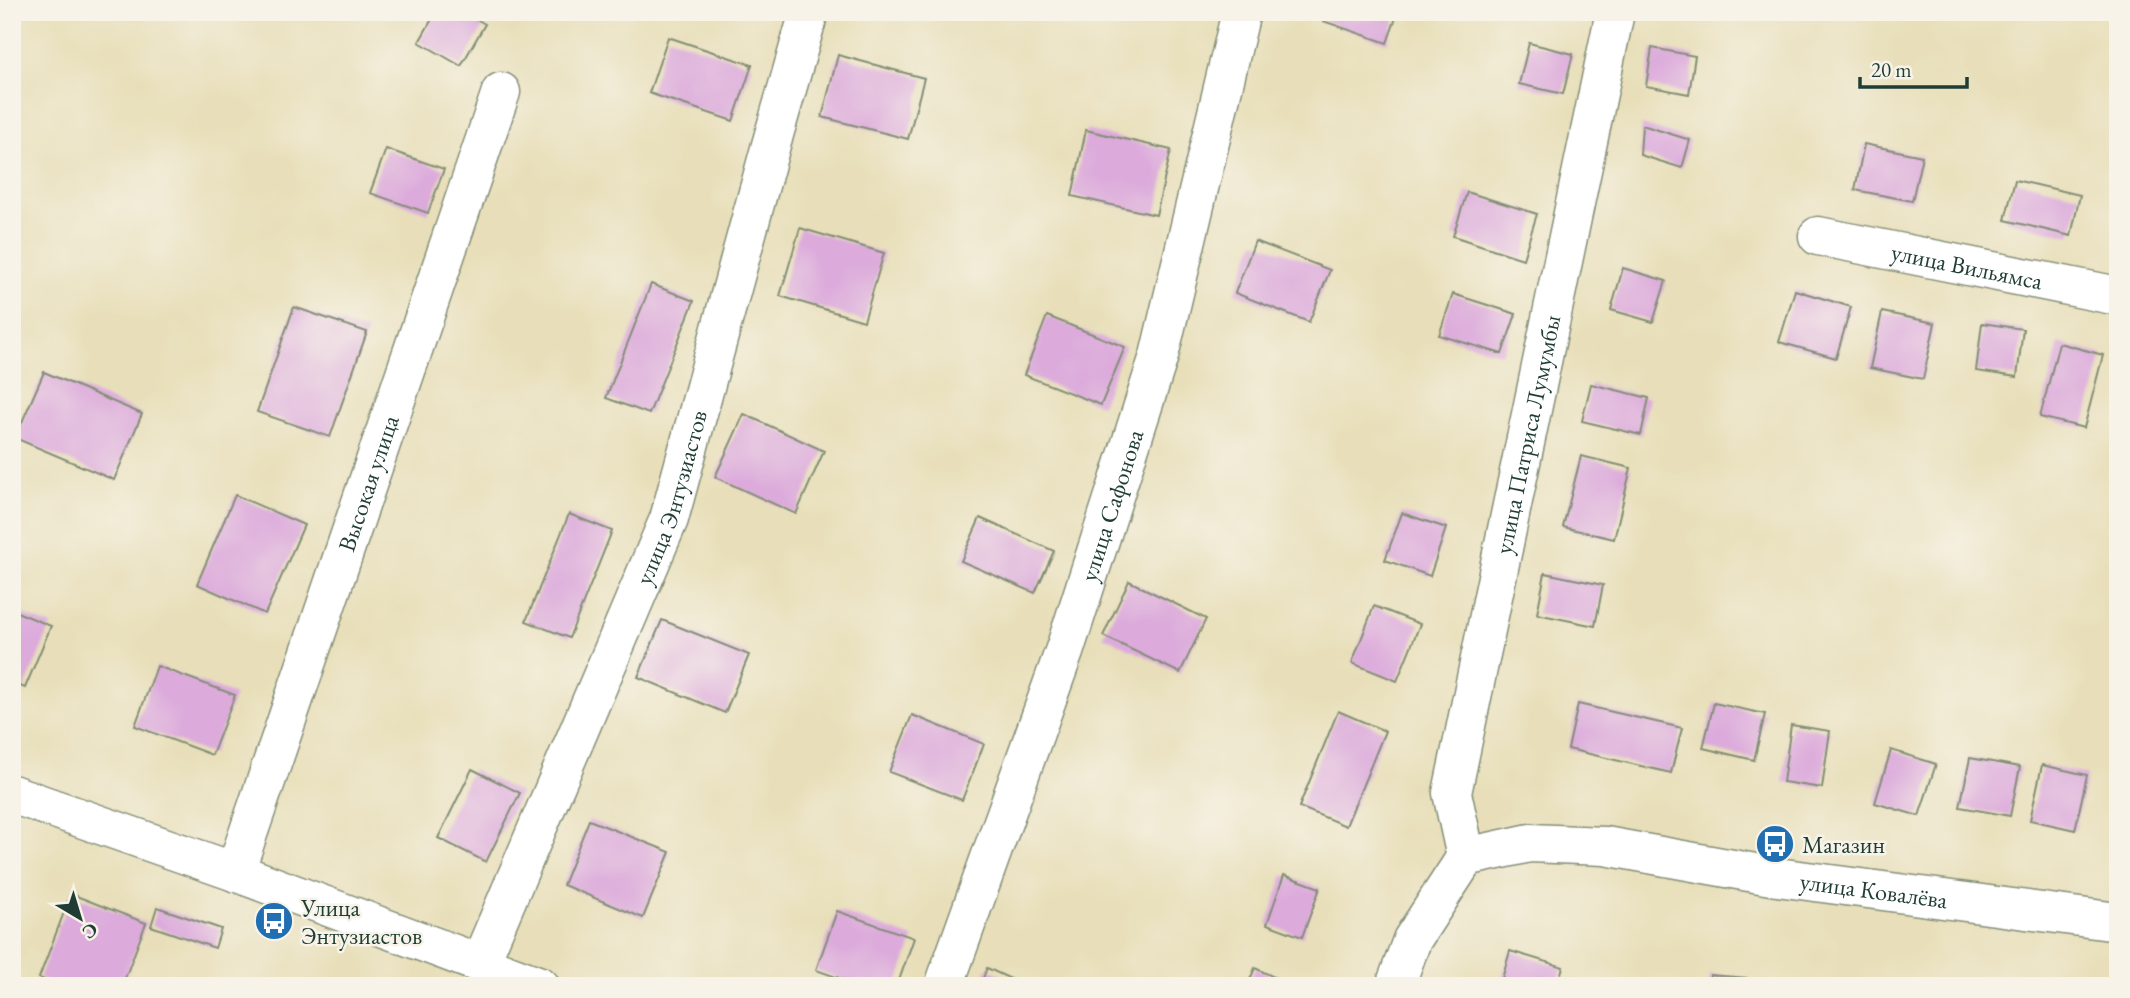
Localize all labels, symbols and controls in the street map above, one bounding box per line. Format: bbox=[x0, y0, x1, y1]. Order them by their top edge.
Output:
scale bar bbox=[1860, 46, 1967, 90]
text: 20 m bbox=[1871, 56, 1912, 83]
street label: улица Вильямса bbox=[1889, 236, 2046, 296]
street label: улица Патриса Лумумбы bbox=[1487, 312, 1567, 556]
street label: улица Энтузиастов bbox=[627, 406, 714, 589]
street label: Высокая улица bbox=[330, 410, 405, 555]
street label: улица Сафонова bbox=[1072, 425, 1150, 585]
bus stop icon: Магазин bbox=[1754, 823, 1796, 865]
place label: Магазин bbox=[1802, 829, 1885, 860]
street label: улица Ковалёва bbox=[1798, 865, 1950, 915]
north arrow bbox=[46, 883, 116, 953]
place label: Улица Энтузиастов bbox=[300, 892, 422, 951]
bus stop icon: Улица Энтузиастов bbox=[253, 900, 295, 942]
text: С bbox=[77, 917, 103, 945]

